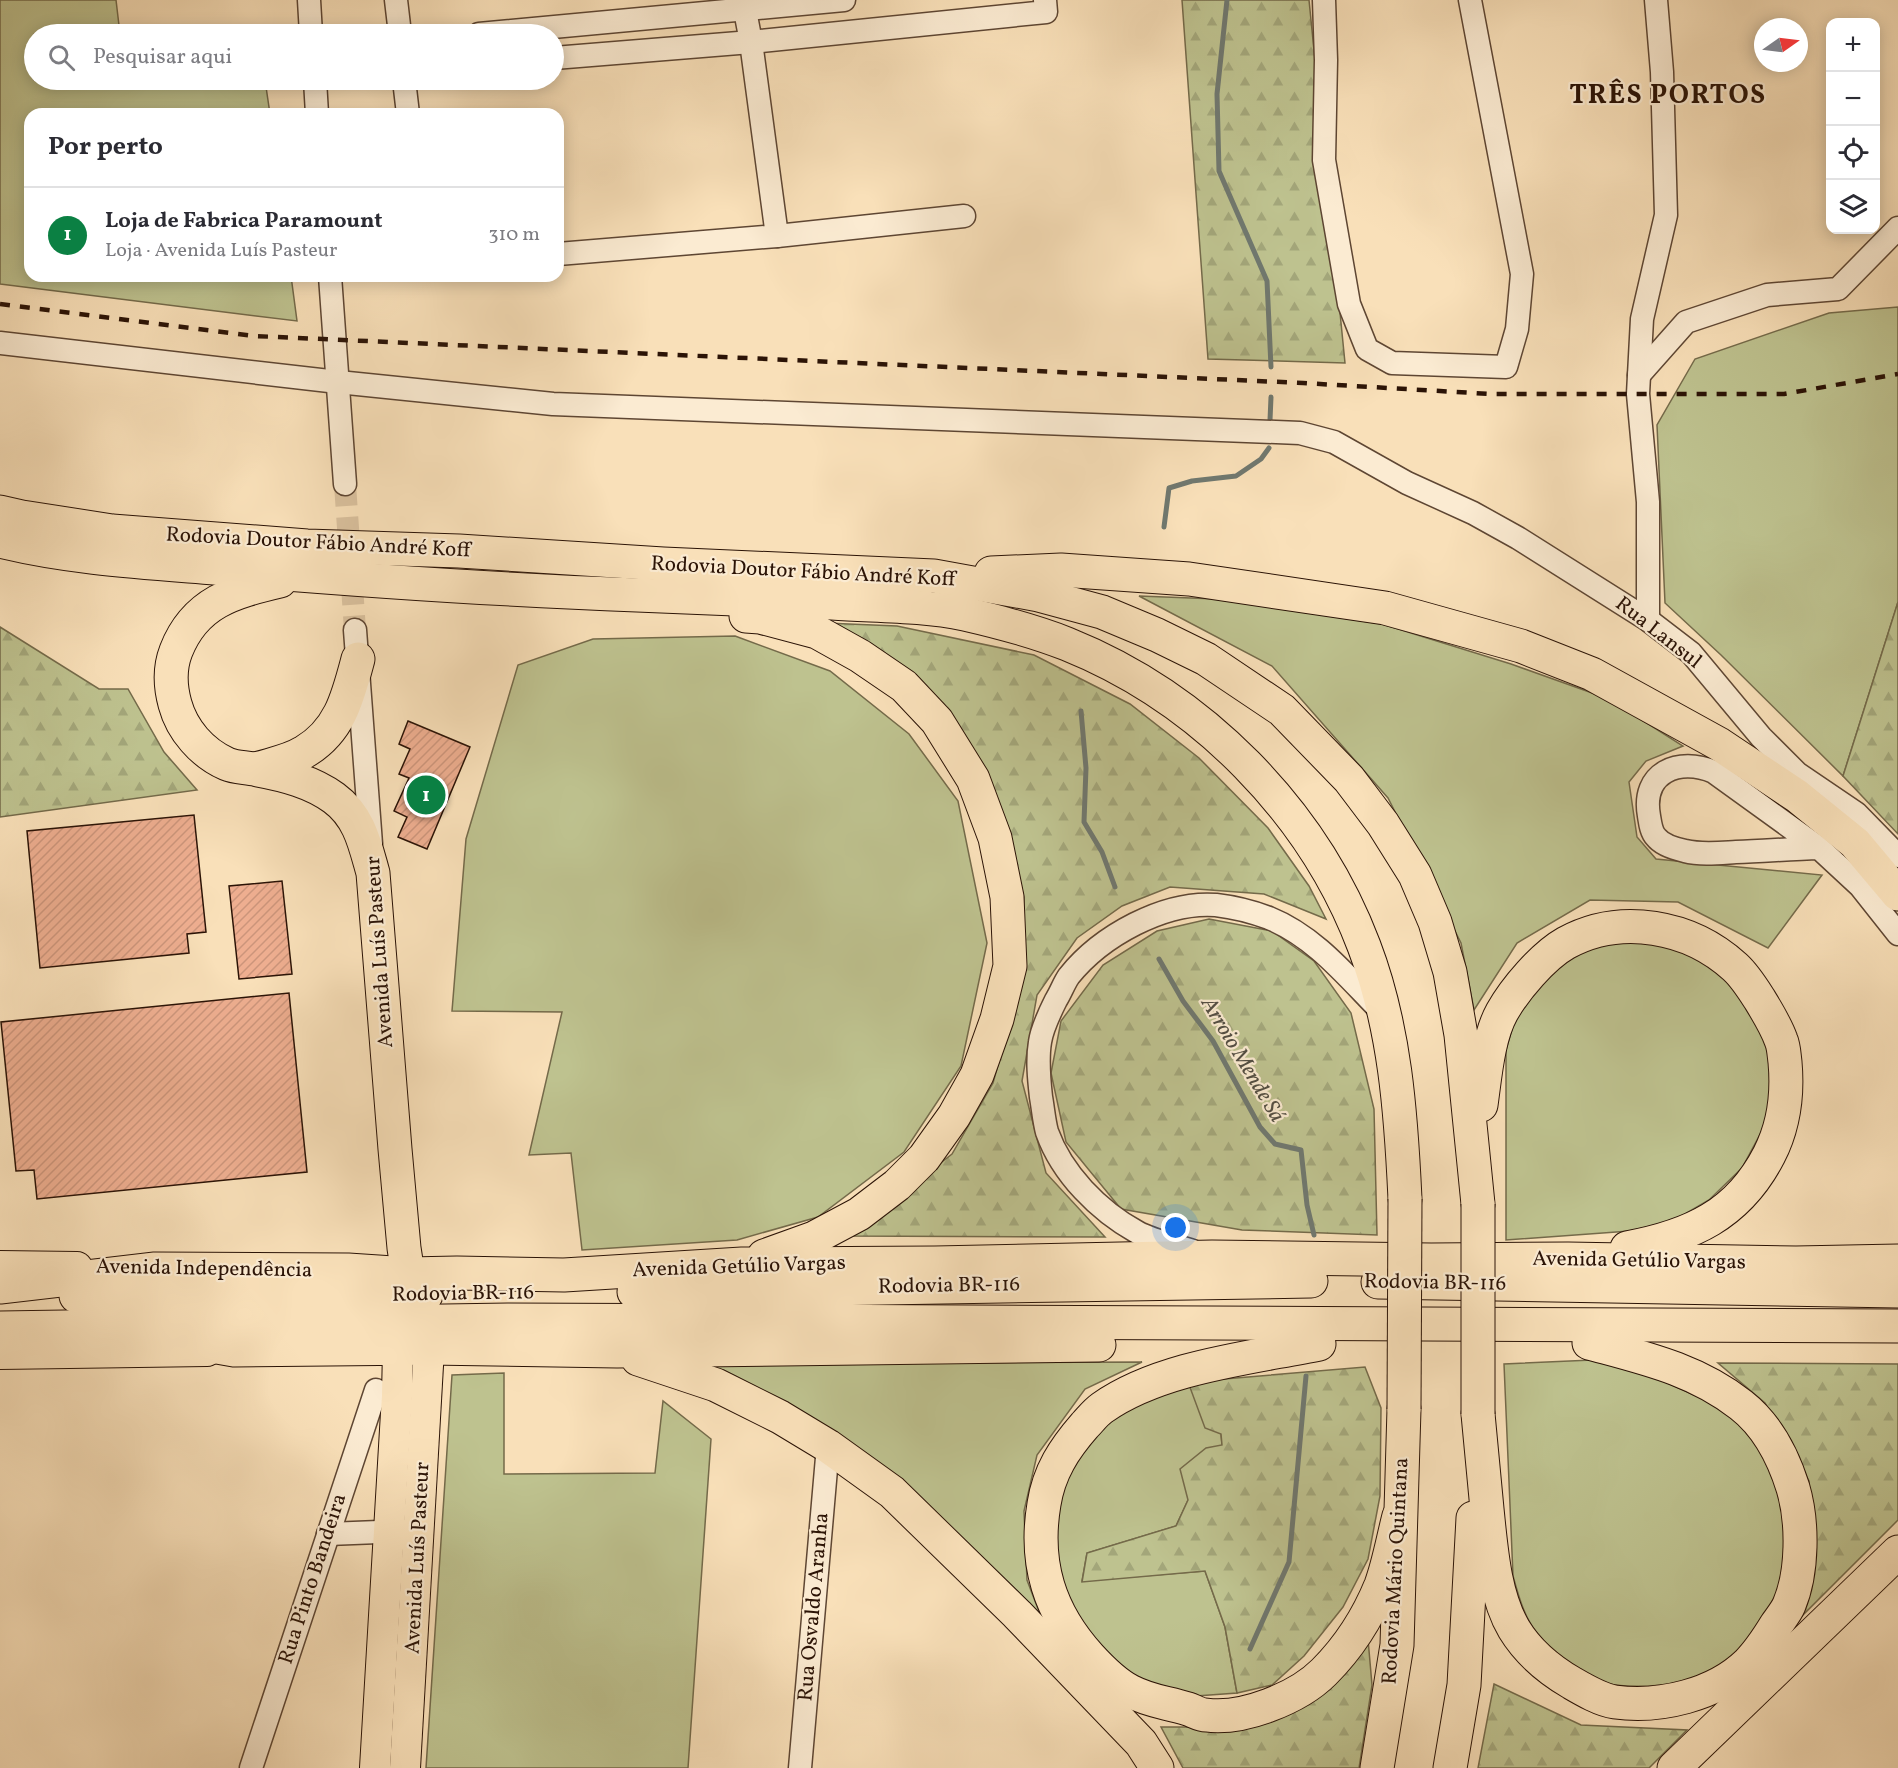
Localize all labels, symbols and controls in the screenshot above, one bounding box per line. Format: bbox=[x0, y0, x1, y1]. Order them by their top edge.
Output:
north arrow bbox=[1754, 18, 1808, 72]
map controls bbox=[1826, 18, 1880, 234]
button: + bbox=[1826, 18, 1880, 72]
search box bbox=[24, 24, 564, 90]
icon: search bbox=[45, 41, 78, 74]
text: Pesquisar aqui bbox=[93, 42, 232, 73]
button: − bbox=[1826, 72, 1880, 126]
district label: TRÊS PORTOS bbox=[1569, 77, 1767, 115]
button: locate bbox=[1826, 126, 1880, 180]
text: Por perto bbox=[48, 129, 163, 165]
button: layers bbox=[1826, 180, 1880, 234]
text: Loja de Fabrica Paramount bbox=[105, 206, 383, 237]
text: 1 bbox=[63, 221, 72, 249]
text: 310 m bbox=[488, 221, 540, 249]
text: Loja · Avenida Luís Pasteur bbox=[105, 237, 337, 265]
street label: Rodovia Doutor Fábio André Koff bbox=[165, 521, 473, 566]
street label: Rodovia Doutor Fábio André Koff bbox=[650, 550, 958, 595]
street label: Rua Lansul bbox=[1609, 590, 1707, 676]
pin: 1 bbox=[406, 772, 446, 818]
street label: Avenida Luís Pasteur bbox=[359, 855, 401, 1049]
water label: Arroio Mende Sá bbox=[1192, 991, 1292, 1129]
your location bbox=[1161, 1213, 1190, 1242]
street label: Avenida Getúlio Vargas bbox=[1532, 1245, 1746, 1277]
street label: Avenida Getúlio Vargas bbox=[632, 1249, 846, 1285]
street label: Avenida Independência bbox=[96, 1253, 312, 1285]
street label: Rodovia BR-116 bbox=[1364, 1267, 1506, 1299]
street label: Rodovia BR-116 bbox=[878, 1270, 1020, 1302]
street label: Rodovia BR-116 bbox=[392, 1278, 534, 1310]
street label: Rodovia Mário Quintana bbox=[1376, 1457, 1416, 1685]
street label: Avenida Luís Pasteur bbox=[398, 1461, 438, 1655]
street label: Rua Pinto Bandeira bbox=[272, 1490, 354, 1668]
street label: Rua Osvaldo Aranha bbox=[791, 1511, 837, 1703]

